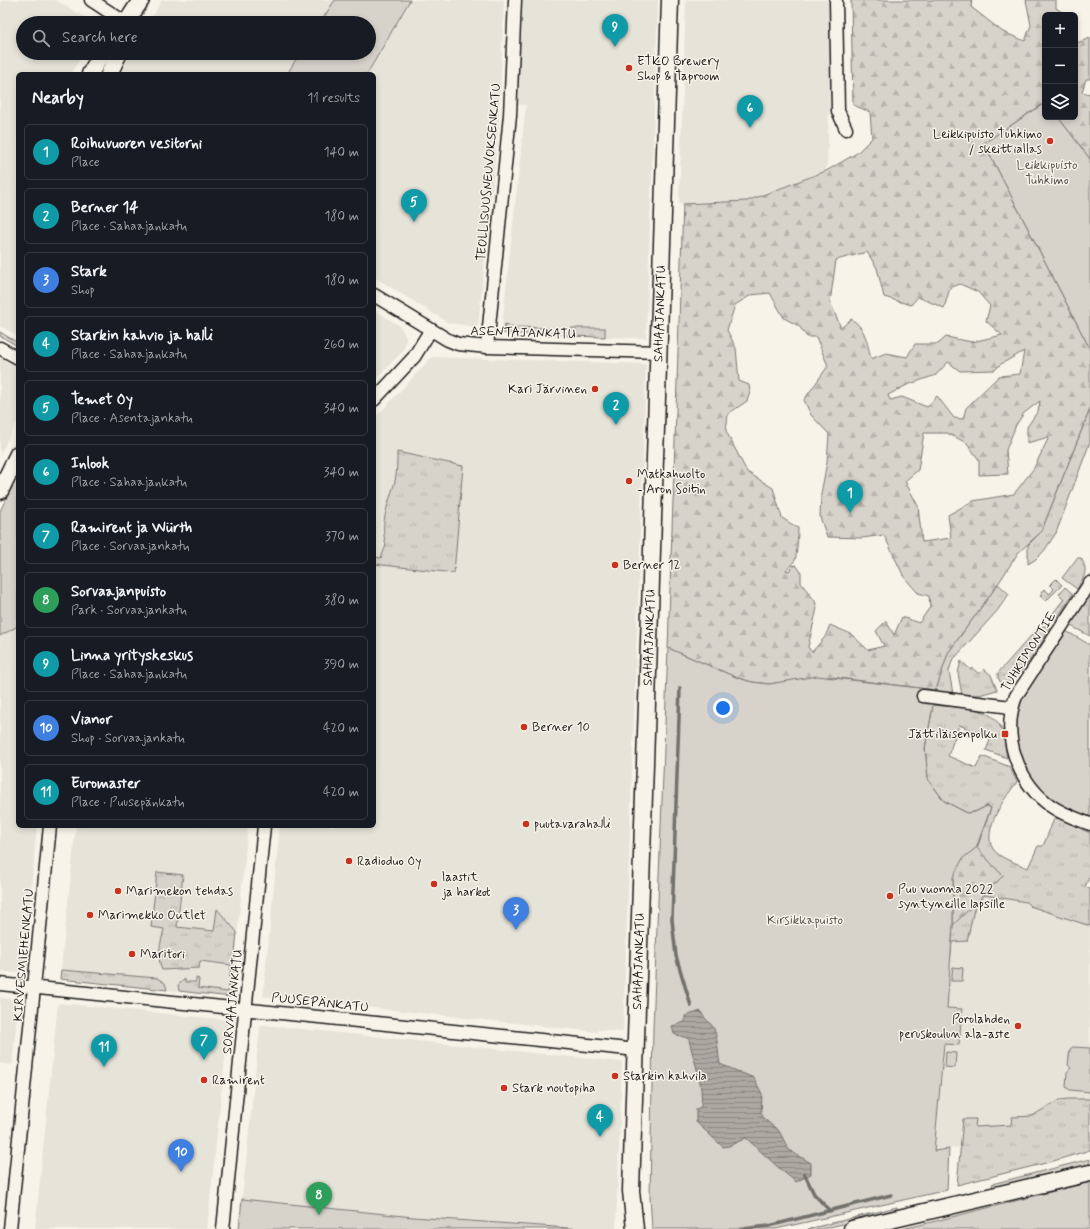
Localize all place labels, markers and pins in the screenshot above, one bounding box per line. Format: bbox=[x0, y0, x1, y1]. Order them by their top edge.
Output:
pin: 9 bbox=[602, 14, 628, 47]
place label: ETKO Brewery Shop & Taproom bbox=[637, 53, 720, 85]
marker: ETKO Brewery Shop & Taproom bbox=[624, 63, 634, 73]
pin: 6 bbox=[737, 95, 763, 128]
place label: Leikkipuisto Tuhkimo / skeittiallas bbox=[933, 126, 1042, 158]
marker: Leikkipuisto Tuhkimo / skeittiallas bbox=[1045, 136, 1055, 146]
pin: 5 bbox=[401, 189, 427, 222]
place label: Kari Järvinen bbox=[508, 381, 587, 398]
marker: Kari Järvinen bbox=[590, 384, 600, 394]
pin: 2 bbox=[603, 392, 629, 425]
place label: Matkahuolto - Aron Soitin bbox=[637, 466, 706, 498]
marker: Matkahuolto - Aron Soitin bbox=[624, 476, 634, 486]
pin: 1 bbox=[837, 480, 863, 513]
place label: Berner 12 bbox=[623, 557, 681, 574]
marker: Berner 12 bbox=[610, 560, 620, 570]
place label: Berner 10 bbox=[532, 719, 590, 736]
marker: Berner 10 bbox=[519, 722, 529, 732]
place label: Jättiläisenpolku bbox=[908, 726, 997, 743]
marker: Jättiläisenpolku bbox=[1000, 729, 1010, 739]
place label: puutavarahalli bbox=[534, 816, 611, 833]
marker: puutavarahalli bbox=[521, 819, 531, 829]
place label: Radioduo Oy bbox=[357, 853, 421, 870]
marker: Radioduo Oy bbox=[344, 856, 354, 866]
place label: laastit ja harkot bbox=[441, 869, 491, 901]
marker: laastit ja harkot bbox=[429, 879, 439, 889]
place label: Puu vuonna 2022 syntyneille lapsille bbox=[898, 881, 1005, 913]
place label: Marimekon tehdas bbox=[126, 883, 233, 900]
marker: Marimekon tehdas bbox=[113, 886, 123, 896]
marker: Puu vuonna 2022 syntyneille lapsille bbox=[885, 891, 895, 901]
pin: 3 bbox=[503, 897, 529, 930]
place label: Marimekko Outlet bbox=[98, 907, 206, 924]
marker: Marimekko Outlet bbox=[85, 910, 95, 920]
place label: Maritori bbox=[140, 946, 185, 963]
marker: Maritori bbox=[127, 949, 137, 959]
place label: Porolahden peruskoulun ala-aste bbox=[899, 1011, 1010, 1043]
marker: Porolahden peruskoulun ala-aste bbox=[1013, 1021, 1023, 1031]
pin: 7 bbox=[191, 1027, 217, 1060]
pin: 11 bbox=[91, 1034, 117, 1067]
place label: Starkin kahvila bbox=[623, 1068, 707, 1085]
marker: Starkin kahvila bbox=[610, 1071, 620, 1081]
place label: Ramirent bbox=[212, 1072, 265, 1089]
marker: Ramirent bbox=[199, 1075, 209, 1085]
place label: Stark noutopiha bbox=[512, 1080, 595, 1097]
marker: Stark noutopiha bbox=[499, 1083, 509, 1093]
pin: 4 bbox=[587, 1104, 613, 1137]
pin: 10 bbox=[168, 1139, 194, 1172]
pin: 8 bbox=[306, 1182, 332, 1215]

